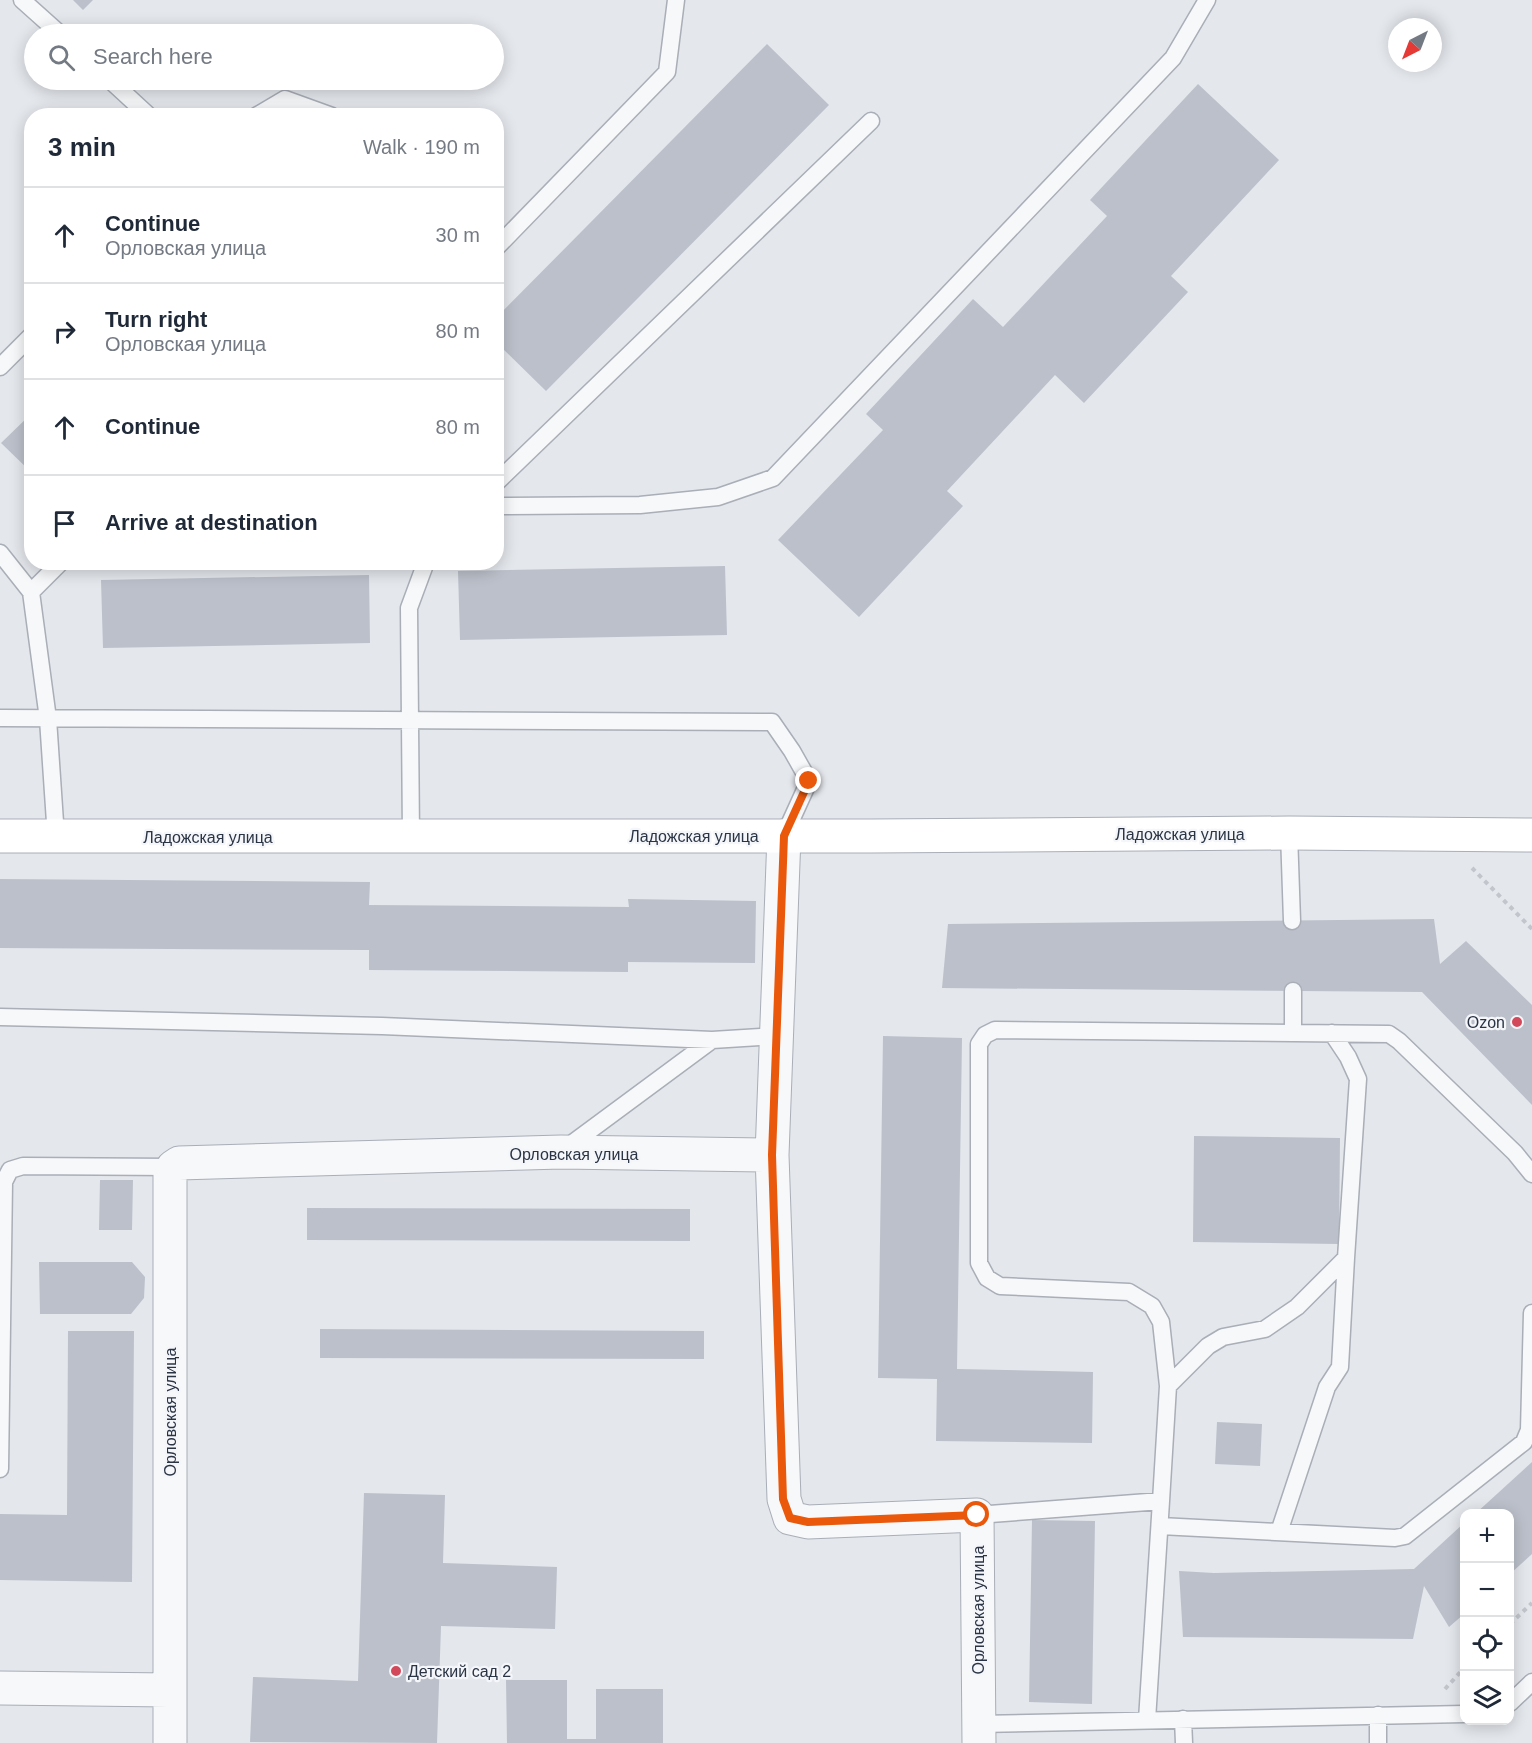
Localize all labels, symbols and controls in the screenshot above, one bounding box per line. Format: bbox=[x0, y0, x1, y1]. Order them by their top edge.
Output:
north arrow bbox=[1388, 18, 1442, 72]
search box bbox=[24, 24, 504, 90]
icon: search bbox=[45, 41, 78, 74]
text: Search here bbox=[93, 44, 213, 69]
text: 3 min bbox=[48, 132, 116, 162]
text: Walk · 190 m bbox=[363, 136, 480, 158]
text: Continue bbox=[105, 211, 200, 236]
icon: ahead bbox=[48, 219, 81, 252]
text: 30 m bbox=[436, 224, 480, 246]
text: Орловская улица bbox=[105, 237, 266, 259]
text: Turn right bbox=[105, 307, 207, 332]
icon: right bbox=[48, 315, 81, 348]
text: 80 m bbox=[436, 320, 480, 342]
text: Орловская улица bbox=[105, 333, 266, 355]
icon: ahead bbox=[48, 411, 81, 444]
text: Continue bbox=[105, 414, 200, 439]
text: 80 m bbox=[436, 416, 480, 438]
icon: arrive bbox=[48, 507, 81, 540]
text: Arrive at destination bbox=[105, 510, 318, 535]
route end bbox=[795, 767, 821, 793]
street label: Ладожская улица bbox=[1115, 826, 1245, 843]
street label: Ладожская улица bbox=[629, 828, 759, 845]
street label: Ладожская улица bbox=[143, 829, 273, 846]
place label: Ozon bbox=[1467, 1014, 1505, 1031]
marker: Ozon bbox=[1510, 1015, 1524, 1029]
street label: Орловская улица bbox=[510, 1146, 639, 1163]
street label: Орловская улица bbox=[162, 1347, 179, 1476]
route start bbox=[963, 1501, 989, 1527]
map controls bbox=[1460, 1509, 1514, 1725]
button: + bbox=[1460, 1509, 1514, 1563]
street label: Орловская улица bbox=[970, 1545, 987, 1674]
button: − bbox=[1460, 1563, 1514, 1617]
button: locate bbox=[1460, 1617, 1514, 1671]
place label: Детский сад 2 bbox=[408, 1663, 511, 1680]
marker: Детский сад 2 bbox=[389, 1664, 403, 1678]
button: layers bbox=[1460, 1671, 1514, 1725]

